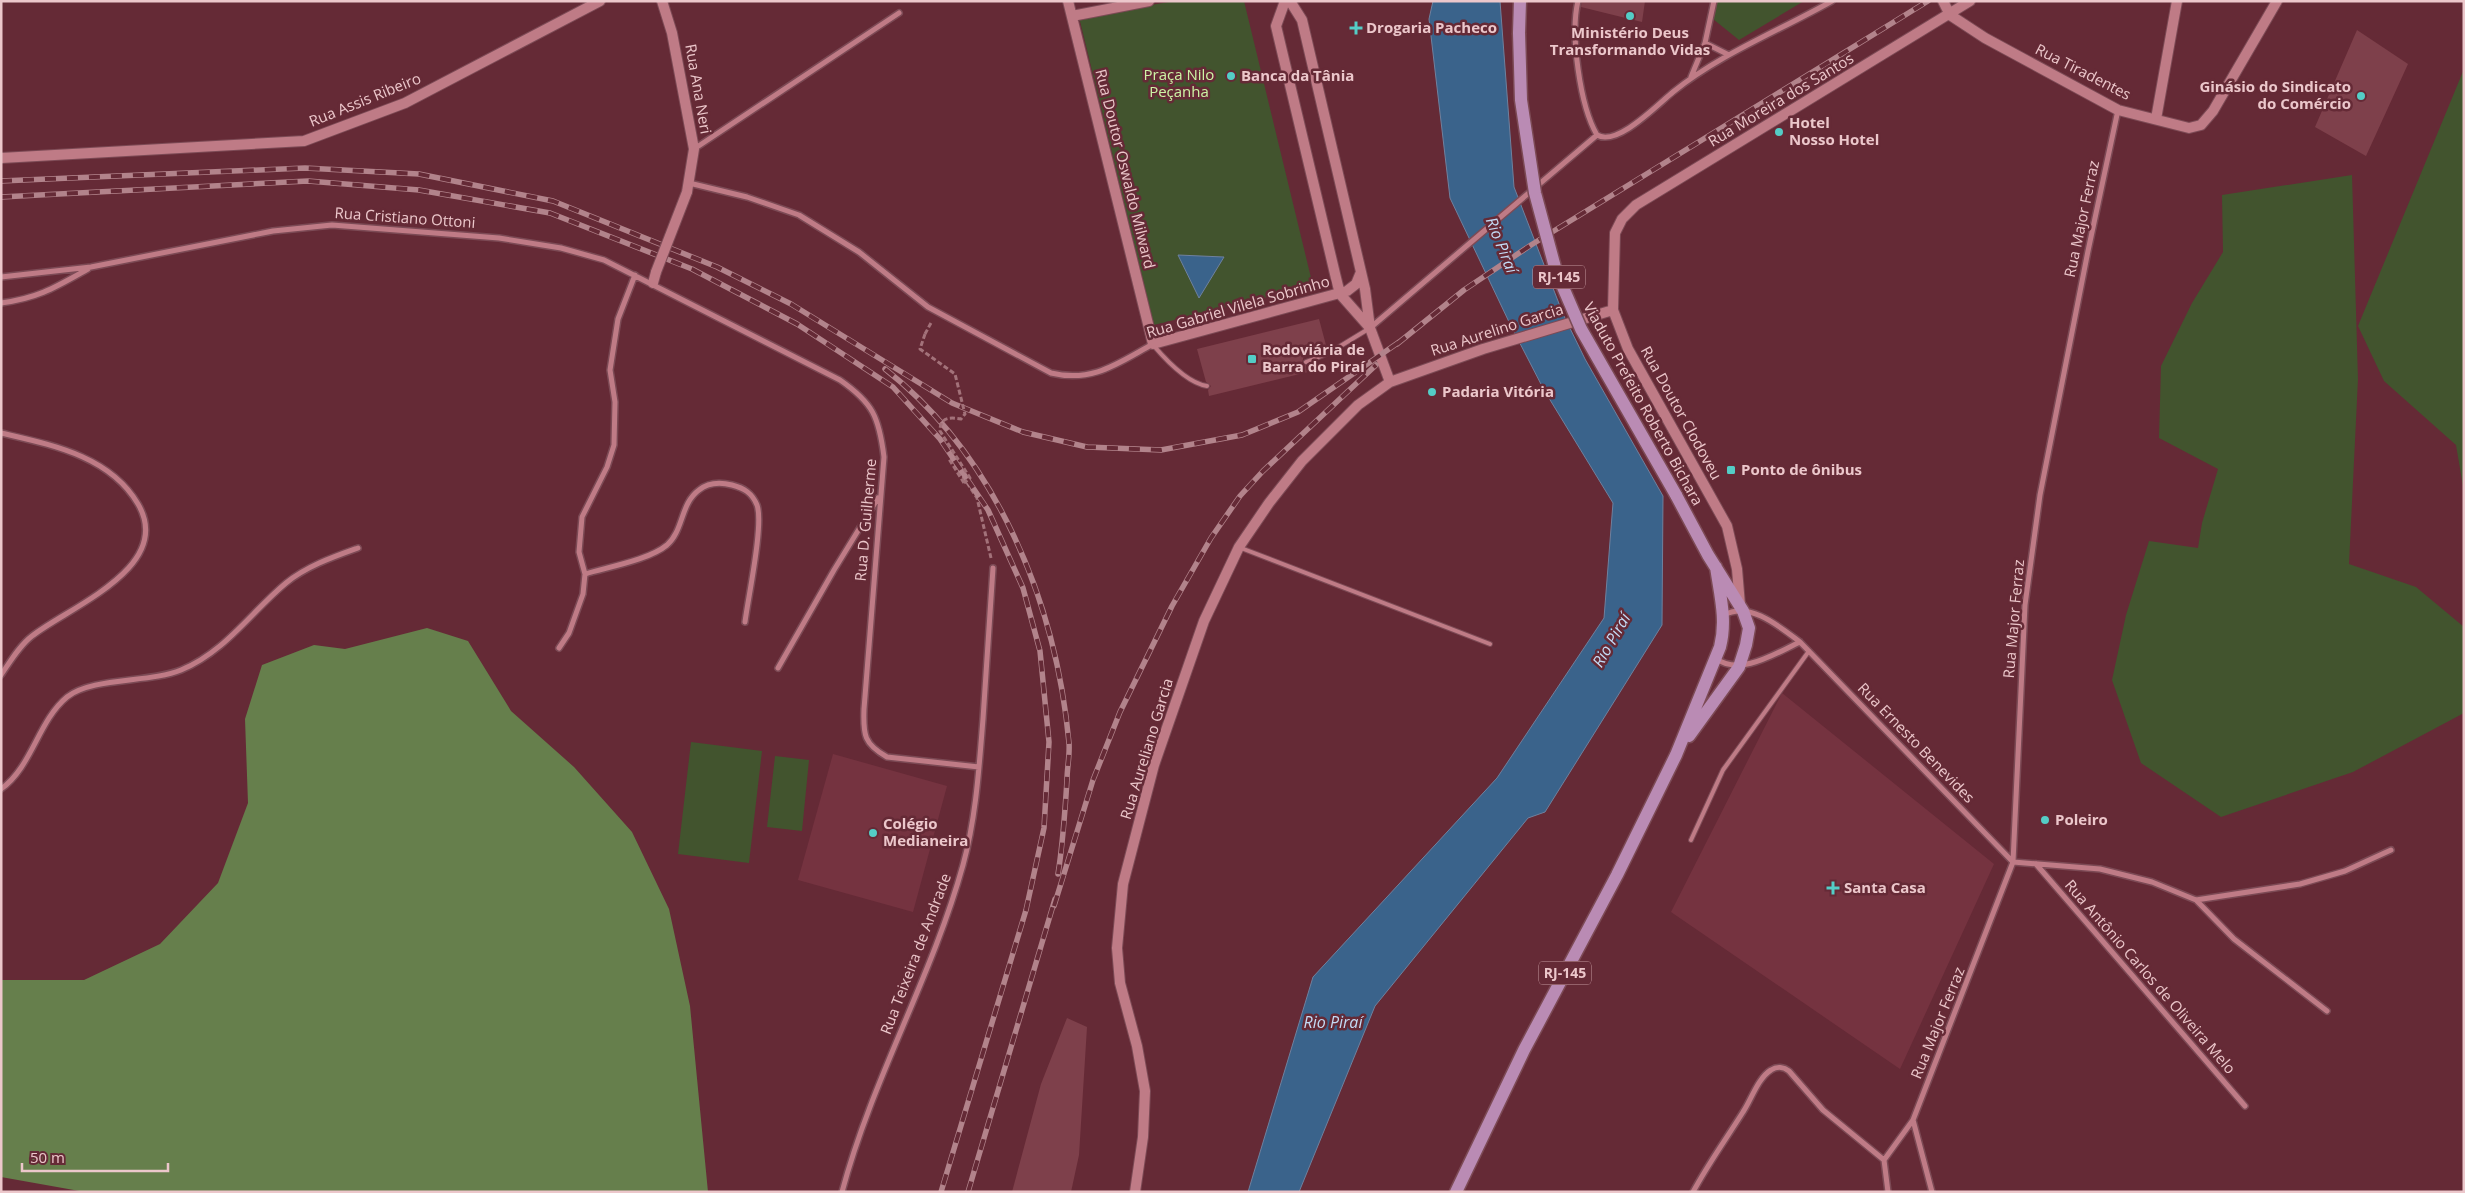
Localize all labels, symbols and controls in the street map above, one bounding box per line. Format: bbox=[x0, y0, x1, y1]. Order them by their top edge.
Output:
marker: Ministério Deus Transformando Vidas bbox=[1624, 10, 1636, 22]
place label: Drogaria Pacheco bbox=[1366, 17, 1497, 37]
marker: Drogaria Pacheco bbox=[1350, 22, 1362, 34]
place label: Ministério Deus Transformando Vidas bbox=[1550, 22, 1710, 59]
street label: Rua Tiradentes bbox=[2032, 38, 2135, 104]
street label: Rua Ana Neri bbox=[681, 42, 717, 135]
street label: Rua Moreira dos Santos bbox=[1704, 48, 1857, 151]
park label: Praça Nilo Peçanha bbox=[1144, 64, 1214, 101]
place label: Banca da Tânia bbox=[1241, 65, 1354, 85]
street label: Rua Doutor Oswaldo Milward bbox=[1091, 67, 1160, 271]
street label: Rua Assis Ribeiro bbox=[306, 68, 423, 131]
marker: Banca da Tânia bbox=[1225, 70, 1237, 82]
place label: Ginásio do Sindicato do Comércio bbox=[2199, 76, 2351, 113]
marker: Ginásio do Sindicato do Comércio bbox=[2355, 90, 2367, 102]
place label: Hotel Nosso Hotel bbox=[1789, 112, 1879, 149]
marker: Hotel Nosso Hotel bbox=[1773, 126, 1785, 138]
street label: Rua Major Ferraz bbox=[2059, 158, 2103, 279]
street label: Rua Cristiano Ottoni bbox=[334, 202, 476, 232]
water label: Rio Piraí bbox=[1481, 214, 1524, 278]
road number: RJ-145 bbox=[1533, 266, 1585, 288]
street label: Rua Gabriel Vilela Sobrinho bbox=[1144, 270, 1332, 342]
street label: Rua Aurelino Garcia bbox=[1428, 298, 1566, 360]
street label: Viaduto Prefeito Roberto Bichara bbox=[1579, 298, 1708, 509]
place label: Rodoviária de Barra do Piraí bbox=[1262, 339, 1366, 376]
street label: Rua Doutor Clodoveu bbox=[1637, 342, 1727, 483]
marker: Rodoviária de Barra do Piraí bbox=[1246, 353, 1258, 365]
place label: Padaria Vitória bbox=[1442, 381, 1554, 401]
marker: Padaria Vitória bbox=[1426, 386, 1438, 398]
street label: Rua D. Guilherme bbox=[850, 458, 880, 582]
place label: Ponto de ônibus bbox=[1741, 459, 1862, 479]
marker: Ponto de ônibus bbox=[1725, 464, 1737, 476]
street label: Rua Major Ferraz bbox=[1998, 559, 2028, 679]
water label: Rio Piraí bbox=[1587, 607, 1636, 671]
street label: Rua Aureliano Garcia bbox=[1115, 676, 1177, 822]
street label: Rua Ernesto Benevides bbox=[1854, 678, 1979, 807]
place label: Poleiro bbox=[2055, 809, 2108, 829]
place label: Colégio Medianeira bbox=[883, 813, 968, 850]
marker: Poleiro bbox=[2039, 814, 2051, 826]
marker: Colégio Medianeira bbox=[867, 827, 879, 839]
street label: Rua Teixeira de Andrade bbox=[875, 870, 955, 1037]
street label: Rua Antônio Carlos de Oliveira Melo bbox=[2061, 875, 2241, 1078]
place label: Santa Casa bbox=[1844, 877, 1926, 897]
marker: Santa Casa bbox=[1826, 881, 1840, 895]
road number: RJ-145 bbox=[1539, 961, 1591, 984]
street label: Rua Major Ferraz bbox=[1905, 964, 1969, 1082]
water label: Rio Piraí bbox=[1304, 1011, 1364, 1033]
scale bar bbox=[22, 1140, 169, 1172]
text: 50 m bbox=[30, 1147, 65, 1167]

